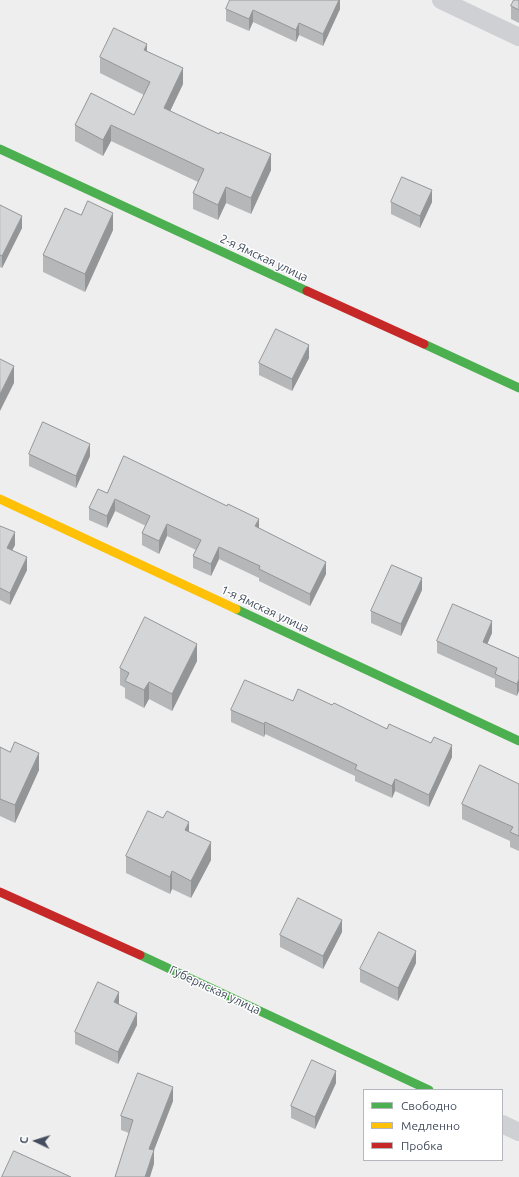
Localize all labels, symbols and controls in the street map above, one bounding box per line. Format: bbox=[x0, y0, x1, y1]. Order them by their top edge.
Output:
street label: 2-я Ямская улица bbox=[218, 231, 310, 285]
street label: 1-я Ямская улица bbox=[219, 582, 311, 636]
street label: Губернская улица bbox=[167, 963, 263, 1017]
legend bbox=[363, 1089, 503, 1161]
text: Свободно bbox=[401, 1099, 457, 1112]
text: Медленно bbox=[401, 1119, 460, 1132]
north arrow bbox=[16, 1121, 56, 1161]
text: С bbox=[18, 1136, 30, 1144]
text: Пробка bbox=[401, 1139, 443, 1152]

